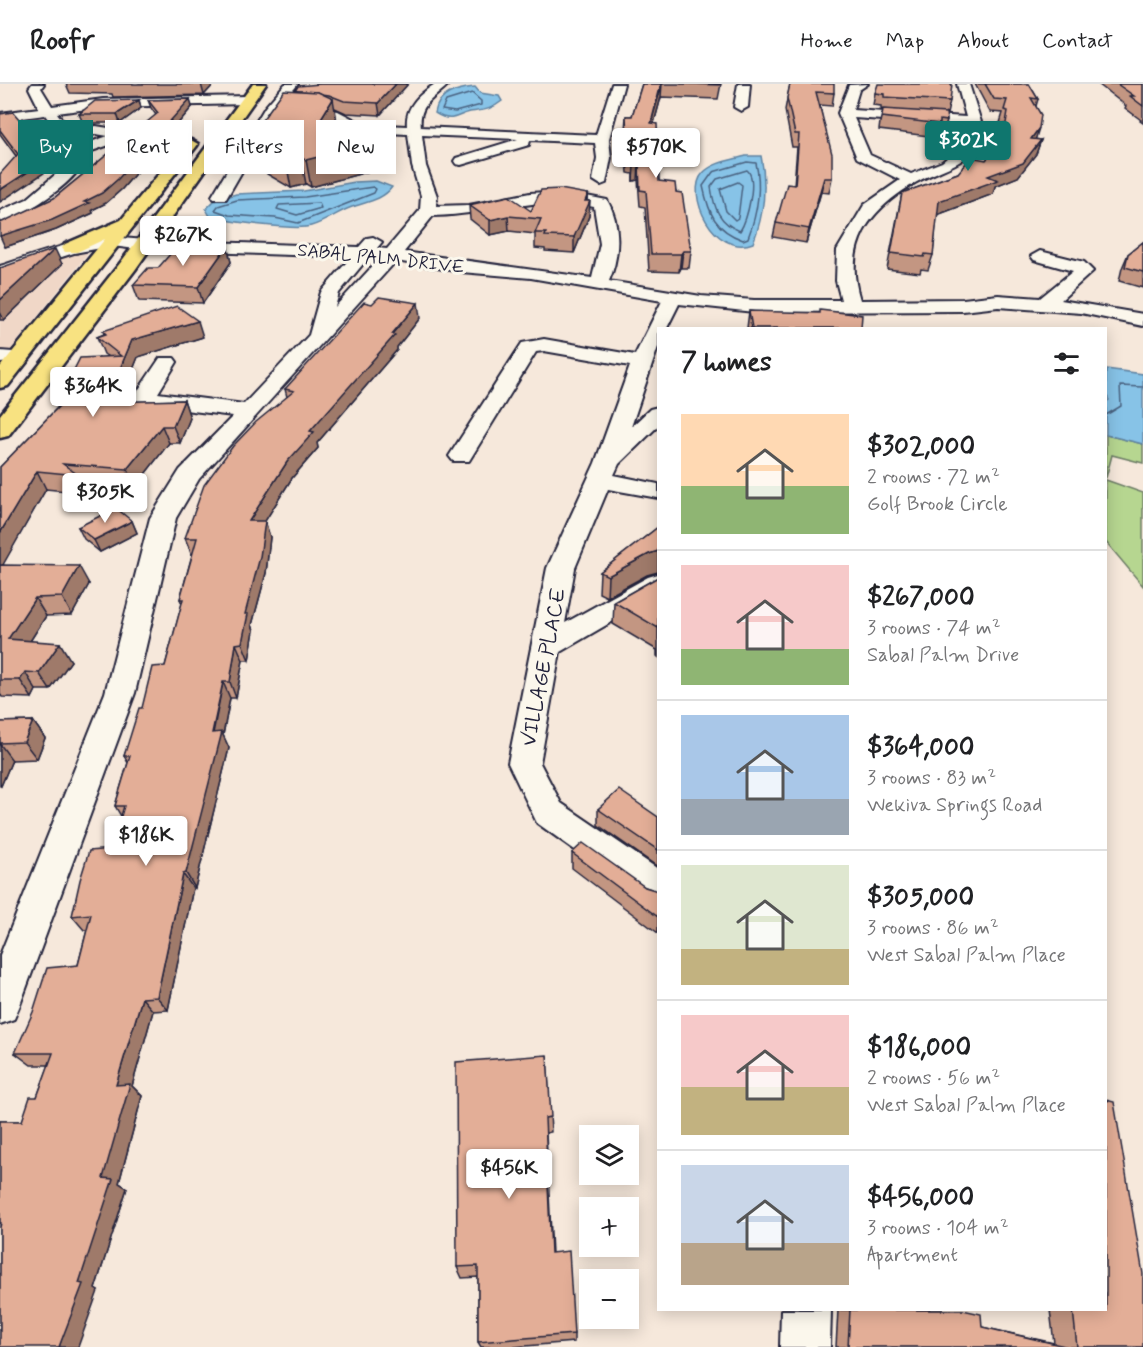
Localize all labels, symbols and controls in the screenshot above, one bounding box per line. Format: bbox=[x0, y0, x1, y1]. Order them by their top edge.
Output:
text: Roofr bbox=[30, 23, 94, 60]
text: Home bbox=[801, 27, 853, 55]
text: Map bbox=[886, 27, 924, 55]
text: About bbox=[957, 27, 1009, 55]
text: Contact bbox=[1042, 27, 1113, 55]
chip: Buy bbox=[18, 120, 93, 174]
chip: Rent bbox=[105, 120, 192, 174]
chip: Filters bbox=[204, 120, 304, 174]
chip: New bbox=[316, 120, 396, 174]
pin: $302K bbox=[926, 121, 1010, 172]
text: $302K bbox=[939, 127, 997, 154]
pin: $570K bbox=[614, 128, 698, 179]
text: $570K bbox=[626, 134, 686, 161]
pin: $267K bbox=[141, 216, 225, 267]
text: $267K bbox=[154, 222, 212, 249]
street label: SABAL PALM DRIVE bbox=[296, 238, 466, 280]
text: 7 homes bbox=[681, 346, 772, 380]
icon: filters bbox=[1050, 347, 1083, 380]
pin: $364K bbox=[51, 367, 135, 418]
text: $364K bbox=[64, 373, 122, 400]
text: $302,000 bbox=[867, 430, 975, 464]
icon: home bbox=[729, 438, 801, 510]
text: 2 rooms · 72 m² bbox=[867, 464, 1000, 491]
pin: $305K bbox=[63, 473, 147, 524]
text: $305K bbox=[76, 479, 134, 506]
text: Golf Brook Circle bbox=[867, 491, 1008, 518]
text: $267,000 bbox=[867, 581, 975, 615]
street label: VILLAGE PLACE bbox=[515, 586, 573, 749]
icon: home bbox=[729, 589, 801, 661]
text: 3 rooms · 74 m² bbox=[867, 615, 1001, 642]
text: Sabal Palm Drive bbox=[867, 642, 1019, 669]
text: $364,000 bbox=[867, 731, 974, 765]
icon: home bbox=[729, 739, 801, 811]
text: 3 rooms · 83 m² bbox=[867, 765, 996, 792]
text: Wekiva Springs Road bbox=[867, 792, 1042, 819]
pin: $186K bbox=[104, 816, 188, 867]
text: $186K bbox=[118, 822, 174, 849]
text: $305,000 bbox=[867, 881, 974, 915]
icon: home bbox=[729, 889, 801, 961]
text: 3 rooms · 86 m² bbox=[867, 915, 999, 942]
text: West Sabal Palm Place bbox=[867, 942, 1066, 969]
text: $186,000 bbox=[867, 1031, 971, 1065]
icon: home bbox=[729, 1039, 801, 1111]
text: 2 rooms · 56 m² bbox=[867, 1065, 1000, 1092]
text: West Sabal Palm Place bbox=[867, 1092, 1066, 1119]
map controls bbox=[579, 1125, 639, 1329]
button: layers bbox=[579, 1125, 639, 1185]
pin: $456K bbox=[467, 1149, 551, 1200]
text: $456K bbox=[480, 1155, 538, 1182]
text: $456,000 bbox=[867, 1181, 974, 1215]
icon: home bbox=[729, 1189, 801, 1261]
button: + bbox=[579, 1197, 639, 1257]
text: 3 rooms · 104 m² bbox=[867, 1215, 1009, 1242]
text: Apartment bbox=[867, 1242, 958, 1269]
button: − bbox=[579, 1269, 639, 1329]

